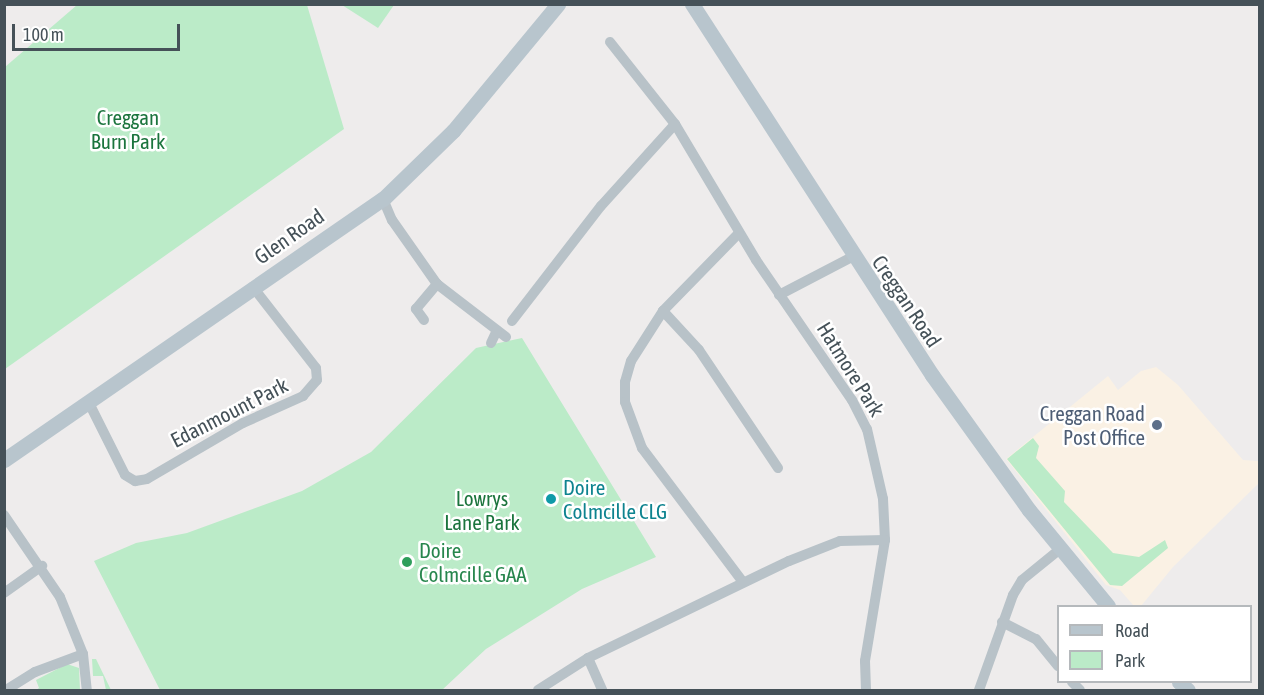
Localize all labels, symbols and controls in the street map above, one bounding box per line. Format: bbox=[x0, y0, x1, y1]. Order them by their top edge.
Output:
scale bar bbox=[15, 12, 183, 50]
text: 100 m bbox=[23, 24, 64, 45]
park label: Creggan Burn Park bbox=[91, 104, 165, 154]
street label: Glen Road bbox=[249, 203, 329, 269]
street label: Creggan Road bbox=[867, 250, 947, 352]
street label: Hatmore Park bbox=[812, 317, 890, 421]
street label: Edanmount Park bbox=[166, 372, 292, 452]
place label: Creggan Road Post Office bbox=[1040, 400, 1145, 450]
marker: Creggan Road Post Office bbox=[1150, 418, 1164, 432]
place label: Doire Colmcille CLG bbox=[563, 474, 667, 524]
park label: Lowrys Lane Park bbox=[444, 485, 520, 535]
marker: Doire Colmcille CLG bbox=[544, 492, 558, 506]
place label: Doire Colmcille GAA bbox=[419, 537, 527, 587]
marker: Doire Colmcille GAA bbox=[400, 555, 414, 569]
legend bbox=[1057, 605, 1252, 683]
text: Road bbox=[1115, 620, 1149, 641]
text: Park bbox=[1115, 650, 1145, 671]

